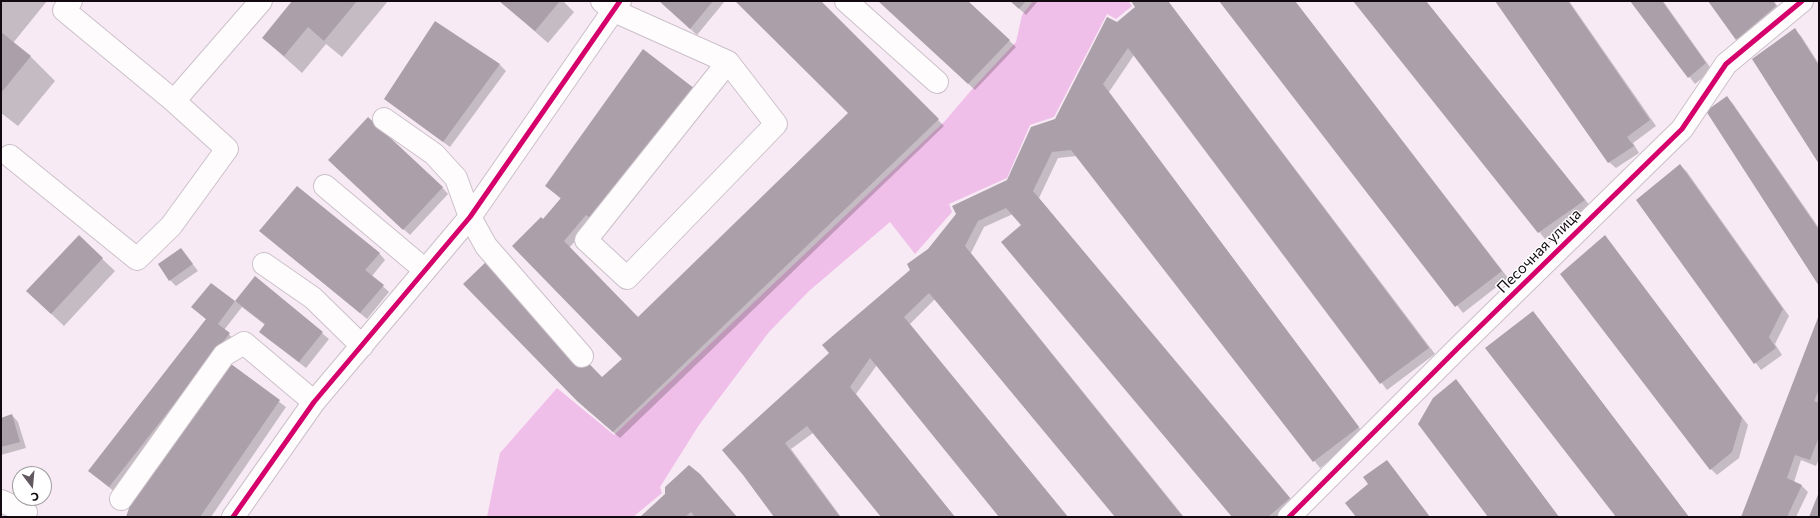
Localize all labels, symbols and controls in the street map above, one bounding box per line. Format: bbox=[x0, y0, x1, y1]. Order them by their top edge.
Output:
street label: Песочная улица bbox=[1493, 205, 1585, 297]
north arrow bbox=[12, 466, 52, 506]
text: С bbox=[30, 490, 41, 504]

